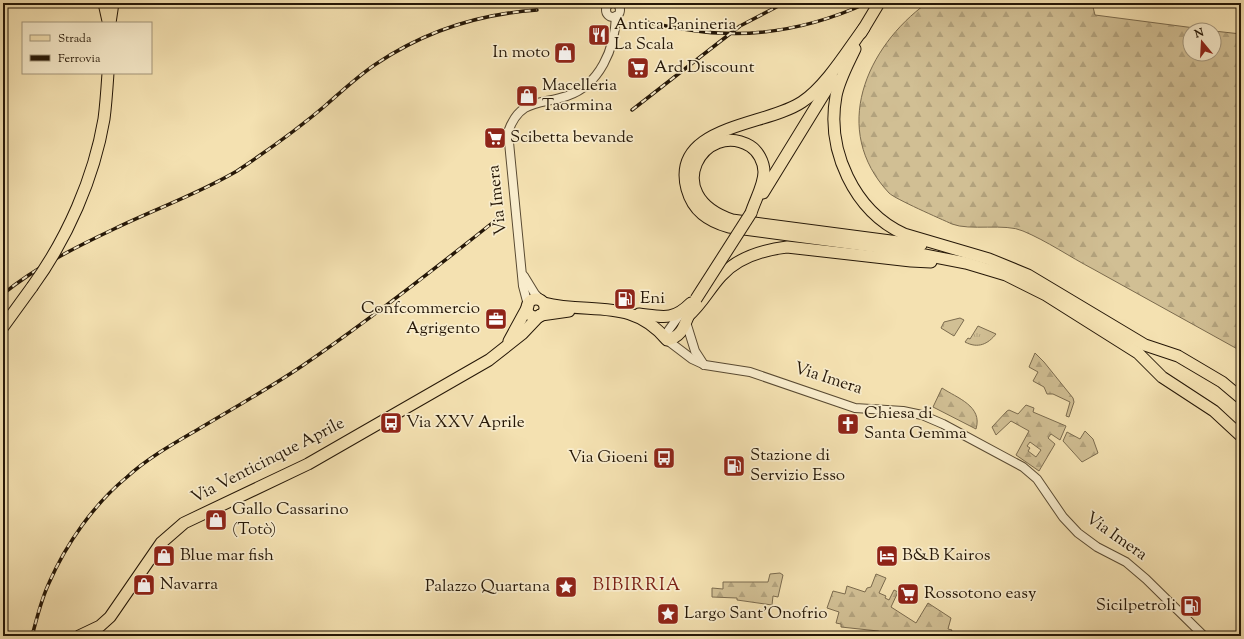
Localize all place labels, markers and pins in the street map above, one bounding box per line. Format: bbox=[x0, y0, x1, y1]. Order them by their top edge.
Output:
place label: Antica Panineria La Scala bbox=[614, 13, 736, 57]
restaurant icon: Antica Panineria La Scala bbox=[586, 22, 612, 48]
shop icon: In moto bbox=[552, 40, 578, 66]
place label: In moto bbox=[493, 41, 550, 65]
supermarket icon: Ard Discount bbox=[625, 55, 651, 81]
place label: Ard Discount bbox=[654, 56, 755, 80]
place label: Macelleria Taormina bbox=[542, 74, 617, 118]
shop icon: Macelleria Taormina bbox=[514, 83, 540, 109]
supermarket icon: Scibetta bevande bbox=[482, 125, 508, 151]
place label: Scibetta bevande bbox=[510, 126, 634, 150]
fuel station icon: Eni bbox=[612, 286, 638, 312]
place label: Eni bbox=[640, 287, 665, 311]
place label: Confcommercio Agrigento bbox=[361, 297, 480, 341]
office icon: Confcommercio Agrigento bbox=[483, 306, 509, 332]
place label: Chiesa di Santa Gemma bbox=[864, 402, 967, 446]
bus stop icon: Via XXV Aprile bbox=[378, 410, 404, 436]
place label: Via XXV Aprile bbox=[406, 411, 525, 435]
church icon: Chiesa di Santa Gemma bbox=[835, 411, 861, 437]
place label: Stazione di Servizio Esso bbox=[750, 444, 845, 488]
bus stop icon: Via Gioeni bbox=[651, 445, 677, 471]
place label: Via Gioeni bbox=[568, 446, 648, 470]
fuel station icon: Stazione di Servizio Esso bbox=[721, 453, 747, 479]
place label: Gallo Cassarino (Totò) bbox=[232, 498, 349, 542]
shop icon: Gallo Cassarino (Totò) bbox=[203, 507, 229, 533]
shop icon: Blue mar fish bbox=[151, 543, 177, 569]
hotel icon: B&B Kairos bbox=[874, 543, 900, 569]
place label: Blue mar fish bbox=[180, 544, 274, 568]
place label: B&B Kairos bbox=[902, 544, 991, 568]
shop icon: Navarra bbox=[131, 572, 157, 598]
place label: Navarra bbox=[160, 573, 218, 597]
place icon: Palazzo Quartana bbox=[553, 574, 579, 600]
place label: Palazzo Quartana bbox=[425, 575, 550, 599]
supermarket icon: Rossotono easy bbox=[895, 581, 921, 607]
place label: Rossotono easy bbox=[924, 582, 1037, 606]
fuel station icon: Sicilpetroli bbox=[1178, 593, 1204, 619]
place label: Sicilpetroli bbox=[1096, 594, 1176, 618]
place icon: Largo Sant'Onofrio bbox=[655, 601, 681, 627]
place label: Largo Sant'Onofrio bbox=[684, 602, 827, 626]

